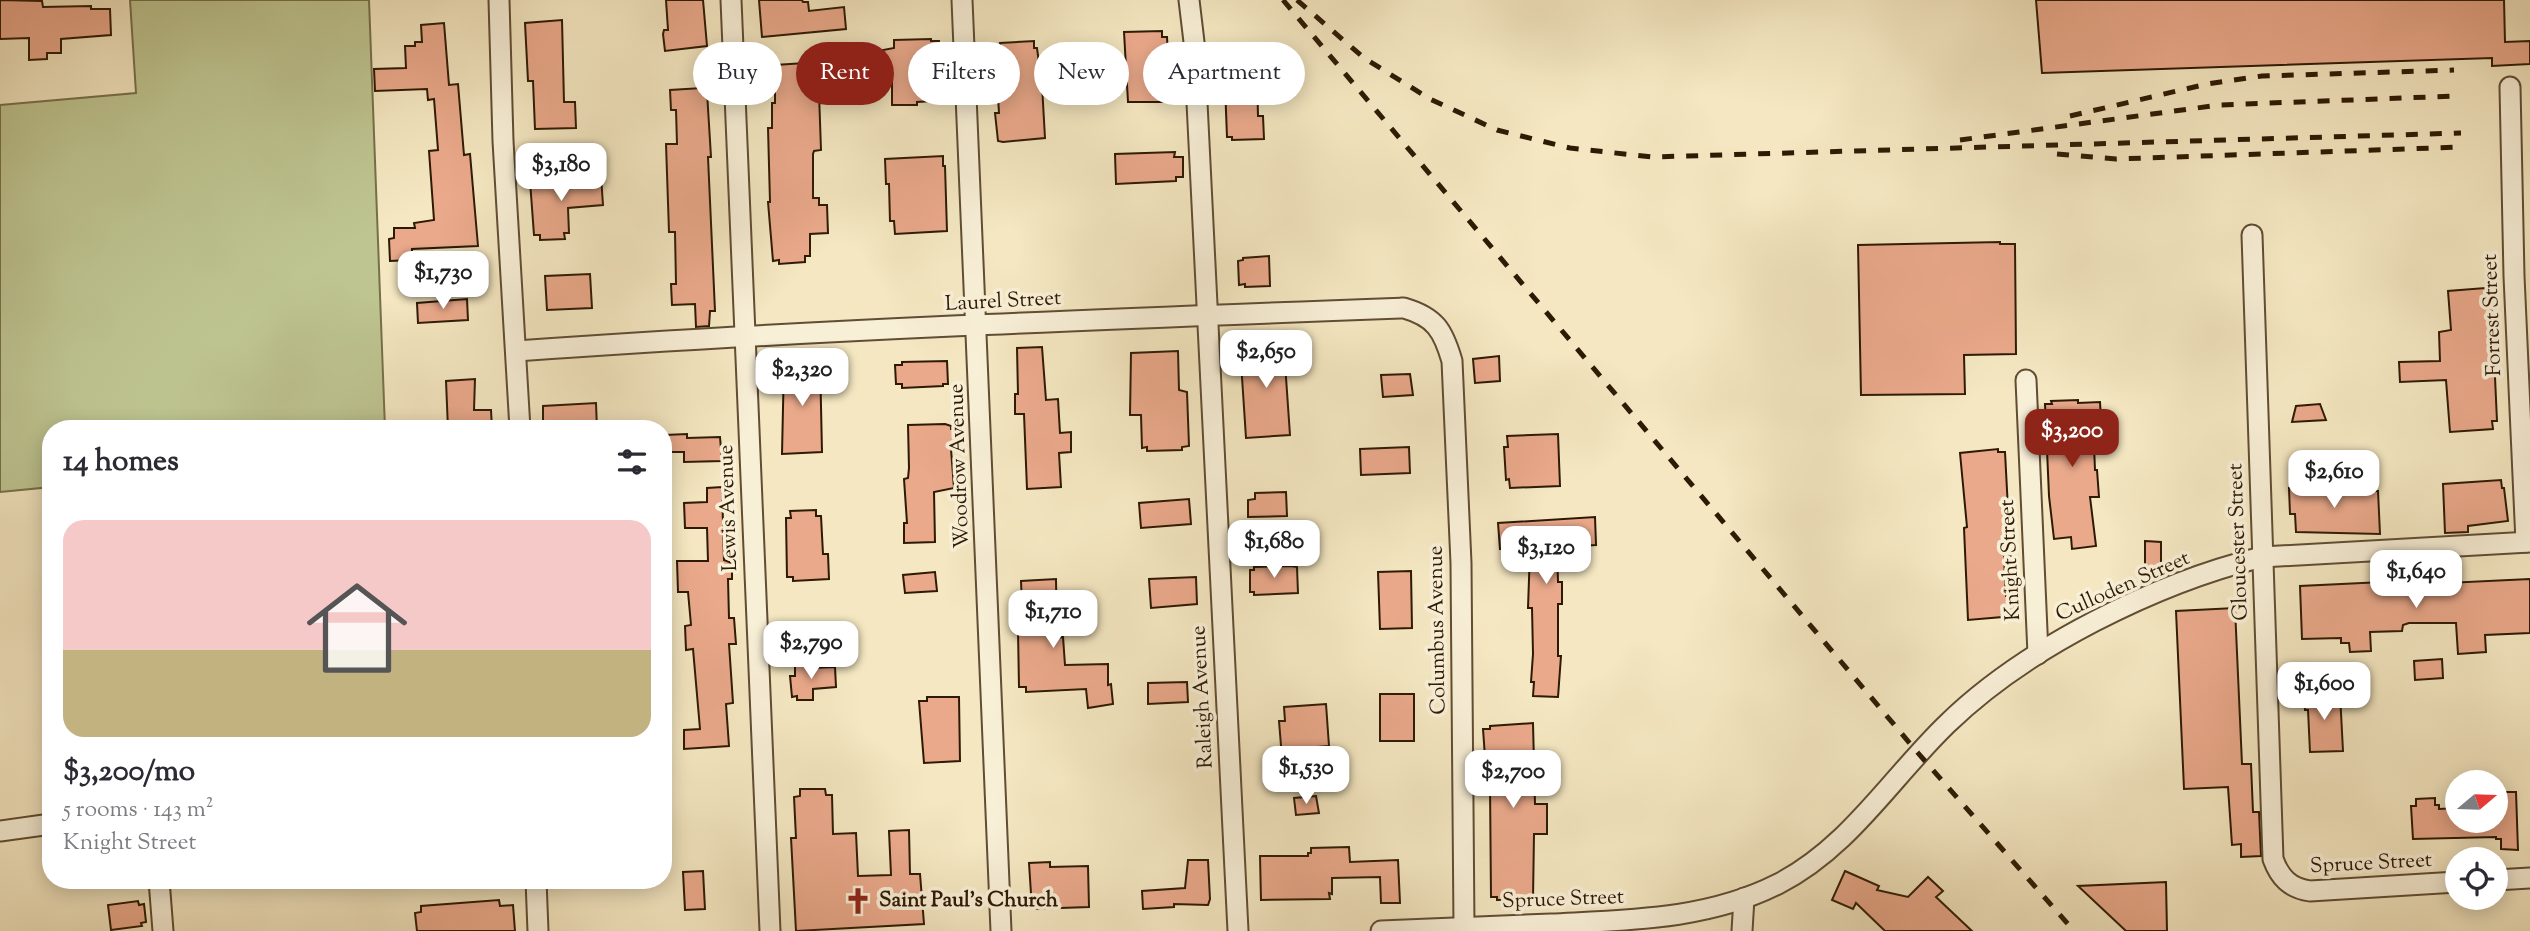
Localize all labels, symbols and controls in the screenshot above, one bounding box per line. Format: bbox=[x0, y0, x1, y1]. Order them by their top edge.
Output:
chip: Buy bbox=[693, 42, 782, 105]
chip: Rent bbox=[796, 42, 894, 105]
chip: Filters bbox=[908, 42, 1020, 105]
chip: New bbox=[1034, 42, 1129, 105]
chip: Apartment bbox=[1143, 42, 1305, 105]
pin: $3,180 bbox=[504, 144, 618, 203]
text: $3,180 bbox=[532, 149, 590, 182]
pin: $1,730 bbox=[386, 252, 500, 311]
street label: Forrest Street bbox=[2476, 253, 2510, 377]
text: $1,730 bbox=[414, 257, 472, 290]
street label: Laurel Street bbox=[944, 284, 1062, 320]
pin: $2,650 bbox=[1209, 330, 1323, 390]
text: $2,650 bbox=[1236, 336, 1296, 369]
pin: $2,320 bbox=[745, 348, 859, 408]
text: $2,320 bbox=[772, 354, 833, 387]
street label: Woodrow Avenue bbox=[942, 383, 978, 549]
pin: $3,200 bbox=[2015, 410, 2129, 469]
text: $3,200 bbox=[2041, 415, 2103, 448]
text: 14 homes bbox=[63, 441, 179, 484]
icon: filters bbox=[613, 443, 651, 481]
street label: Lewis Avenue bbox=[712, 444, 746, 572]
pin: $2,610 bbox=[2277, 450, 2391, 510]
text: $2,610 bbox=[2304, 456, 2364, 489]
street label: Gloucester Street bbox=[2221, 463, 2257, 621]
street label: Knight Street bbox=[1993, 498, 2029, 622]
pin: $1,680 bbox=[1217, 520, 1331, 580]
text: $1,680 bbox=[1244, 526, 1304, 559]
pin: $3,120 bbox=[1489, 526, 1603, 586]
text: $3,120 bbox=[1517, 532, 1575, 565]
street label: Culloden Street bbox=[2051, 544, 2195, 630]
street label: Columbus Avenue bbox=[1422, 545, 1454, 715]
pin: $1,640 bbox=[2359, 550, 2473, 610]
text: $1,640 bbox=[2386, 556, 2446, 589]
icon: home bbox=[294, 565, 420, 691]
pin: $1,710 bbox=[996, 590, 1110, 650]
text: $1,710 bbox=[1024, 596, 1082, 629]
pin: $2,790 bbox=[754, 622, 868, 681]
street label: Raleigh Avenue bbox=[1184, 625, 1222, 769]
text: $2,790 bbox=[779, 627, 843, 660]
pin: $1,600 bbox=[2267, 662, 2381, 722]
text: $1,600 bbox=[2293, 668, 2355, 701]
pin: $1,530 bbox=[1249, 746, 1363, 806]
pin: $2,700 bbox=[1456, 750, 1570, 810]
text: $3,200/mo bbox=[63, 751, 195, 794]
text: $1,530 bbox=[1278, 752, 1334, 785]
text: $2,700 bbox=[1481, 756, 1545, 789]
north arrow bbox=[2445, 770, 2508, 833]
map controls bbox=[2445, 770, 2508, 910]
text: 5 rooms · 143 m² bbox=[63, 794, 214, 827]
text: Knight Street bbox=[63, 827, 196, 860]
street label: Spruce Street bbox=[2309, 846, 2433, 882]
button: locate bbox=[2445, 847, 2508, 910]
street label: Spruce Street bbox=[1501, 883, 1625, 917]
church icon: Saint Paul's Church bbox=[843, 886, 873, 916]
place label: Saint Paul's Church bbox=[879, 886, 1059, 916]

